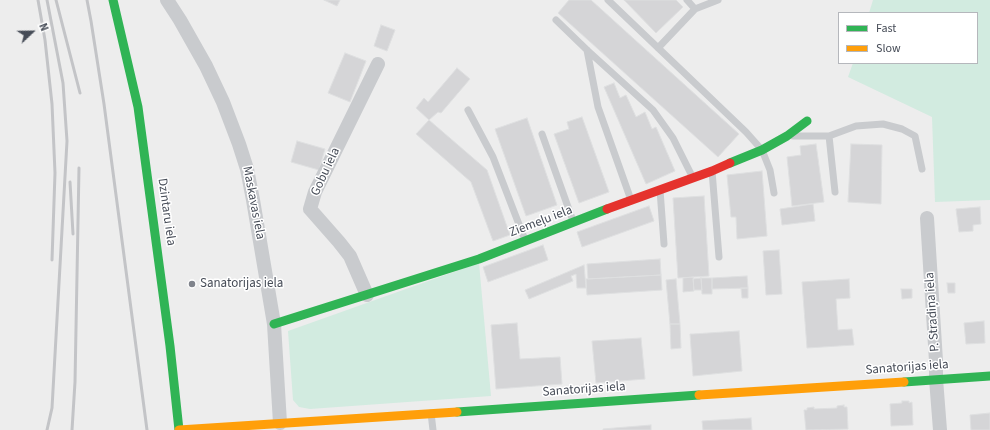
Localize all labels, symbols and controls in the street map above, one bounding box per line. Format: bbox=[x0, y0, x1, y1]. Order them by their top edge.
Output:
north arrow bbox=[12, 12, 52, 52]
legend bbox=[838, 12, 978, 64]
text: Fast bbox=[876, 20, 896, 37]
text: N bbox=[35, 21, 52, 34]
text: Slow bbox=[876, 40, 901, 57]
street label: Gobu iela bbox=[308, 145, 344, 199]
street label: Maskavas iela bbox=[238, 165, 268, 241]
street label: Dzintaru iela bbox=[154, 177, 178, 247]
street label: Ziemeļu iela bbox=[507, 203, 575, 241]
street label: P. Stradiņa iela bbox=[922, 272, 944, 352]
place label: Sanatorijas iela bbox=[200, 276, 283, 292]
marker: Sanatorijas iela bbox=[187, 279, 197, 289]
street label: Sanatorijas iela bbox=[865, 357, 949, 379]
street label: Sanatorijas iela bbox=[542, 379, 626, 401]

